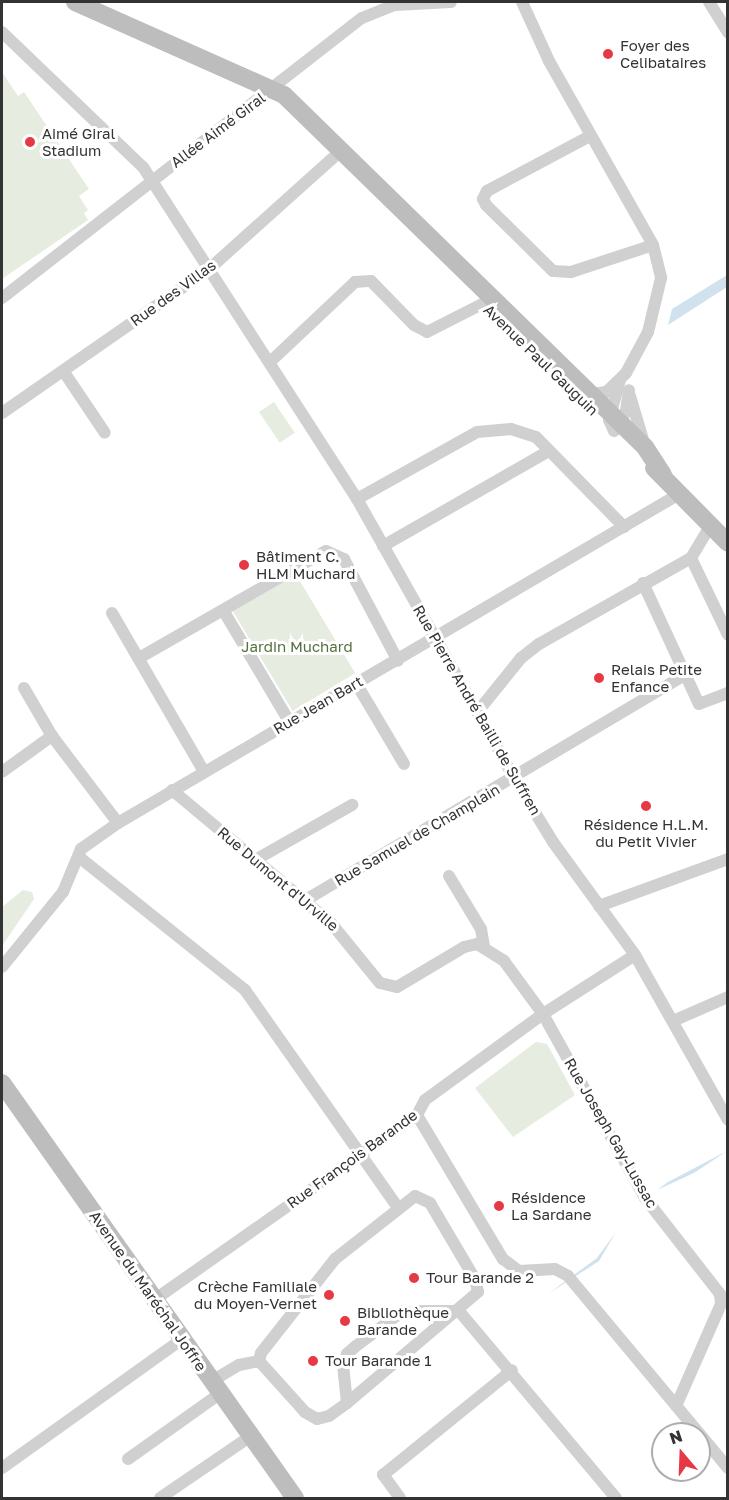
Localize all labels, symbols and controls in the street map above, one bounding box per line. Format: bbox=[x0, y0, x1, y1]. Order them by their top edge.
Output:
place label: Foyer des Celibataires bbox=[620, 36, 706, 71]
marker: Foyer des Celibataires bbox=[601, 47, 615, 61]
street label: Allée Aimé Giral bbox=[167, 89, 269, 171]
place label: Aimé Giral Stadium bbox=[42, 124, 115, 159]
marker: Aimé Giral Stadium bbox=[23, 135, 37, 149]
street label: Rue des Villas bbox=[127, 256, 219, 330]
street label: Avenue Paul Gauguin bbox=[480, 301, 602, 419]
place label: Bâtiment C. HLM Muchard bbox=[256, 547, 355, 582]
marker: Bâtiment C. HLM Muchard bbox=[237, 558, 251, 572]
street label: Rue Pierre André Bailli de Suffren bbox=[409, 602, 545, 818]
park label: Jardin Muchard bbox=[241, 638, 353, 656]
place label: Relais Petite Enfance bbox=[611, 660, 702, 695]
marker: Relais Petite Enfance bbox=[592, 671, 606, 685]
street label: Rue Jean Bart bbox=[270, 672, 366, 738]
street label: Rue Samuel de Champlain bbox=[331, 780, 503, 890]
marker: Résidence H.L.M. du Petit Vivier bbox=[639, 799, 653, 813]
place label: Résidence H.L.M. du Petit Vivier bbox=[583, 815, 709, 850]
street label: Rue Dumont d'Urville bbox=[214, 823, 342, 935]
street label: Rue Joseph Gay-Lussac bbox=[561, 1055, 661, 1211]
street label: Rue François Barande bbox=[283, 1106, 421, 1212]
place label: Résidence La Sardane bbox=[511, 1188, 591, 1223]
marker: Résidence La Sardane bbox=[492, 1199, 506, 1213]
street label: Avenue du Maréchal Joffre bbox=[86, 1207, 210, 1375]
place label: Tour Barande 2 bbox=[426, 1269, 534, 1287]
marker: Tour Barande 2 bbox=[407, 1271, 421, 1285]
place label: Crèche Familiale du Moyen-Vernet bbox=[194, 1277, 317, 1312]
marker: Crèche Familiale du Moyen-Vernet bbox=[322, 1288, 336, 1302]
place label: Bibliothèque Barande bbox=[357, 1303, 449, 1338]
marker: Bibliothèque Barande bbox=[338, 1314, 352, 1328]
place label: Tour Barande 1 bbox=[325, 1352, 431, 1370]
marker: Tour Barande 1 bbox=[306, 1354, 320, 1368]
north arrow bbox=[651, 1422, 711, 1482]
text: N bbox=[667, 1425, 685, 1448]

